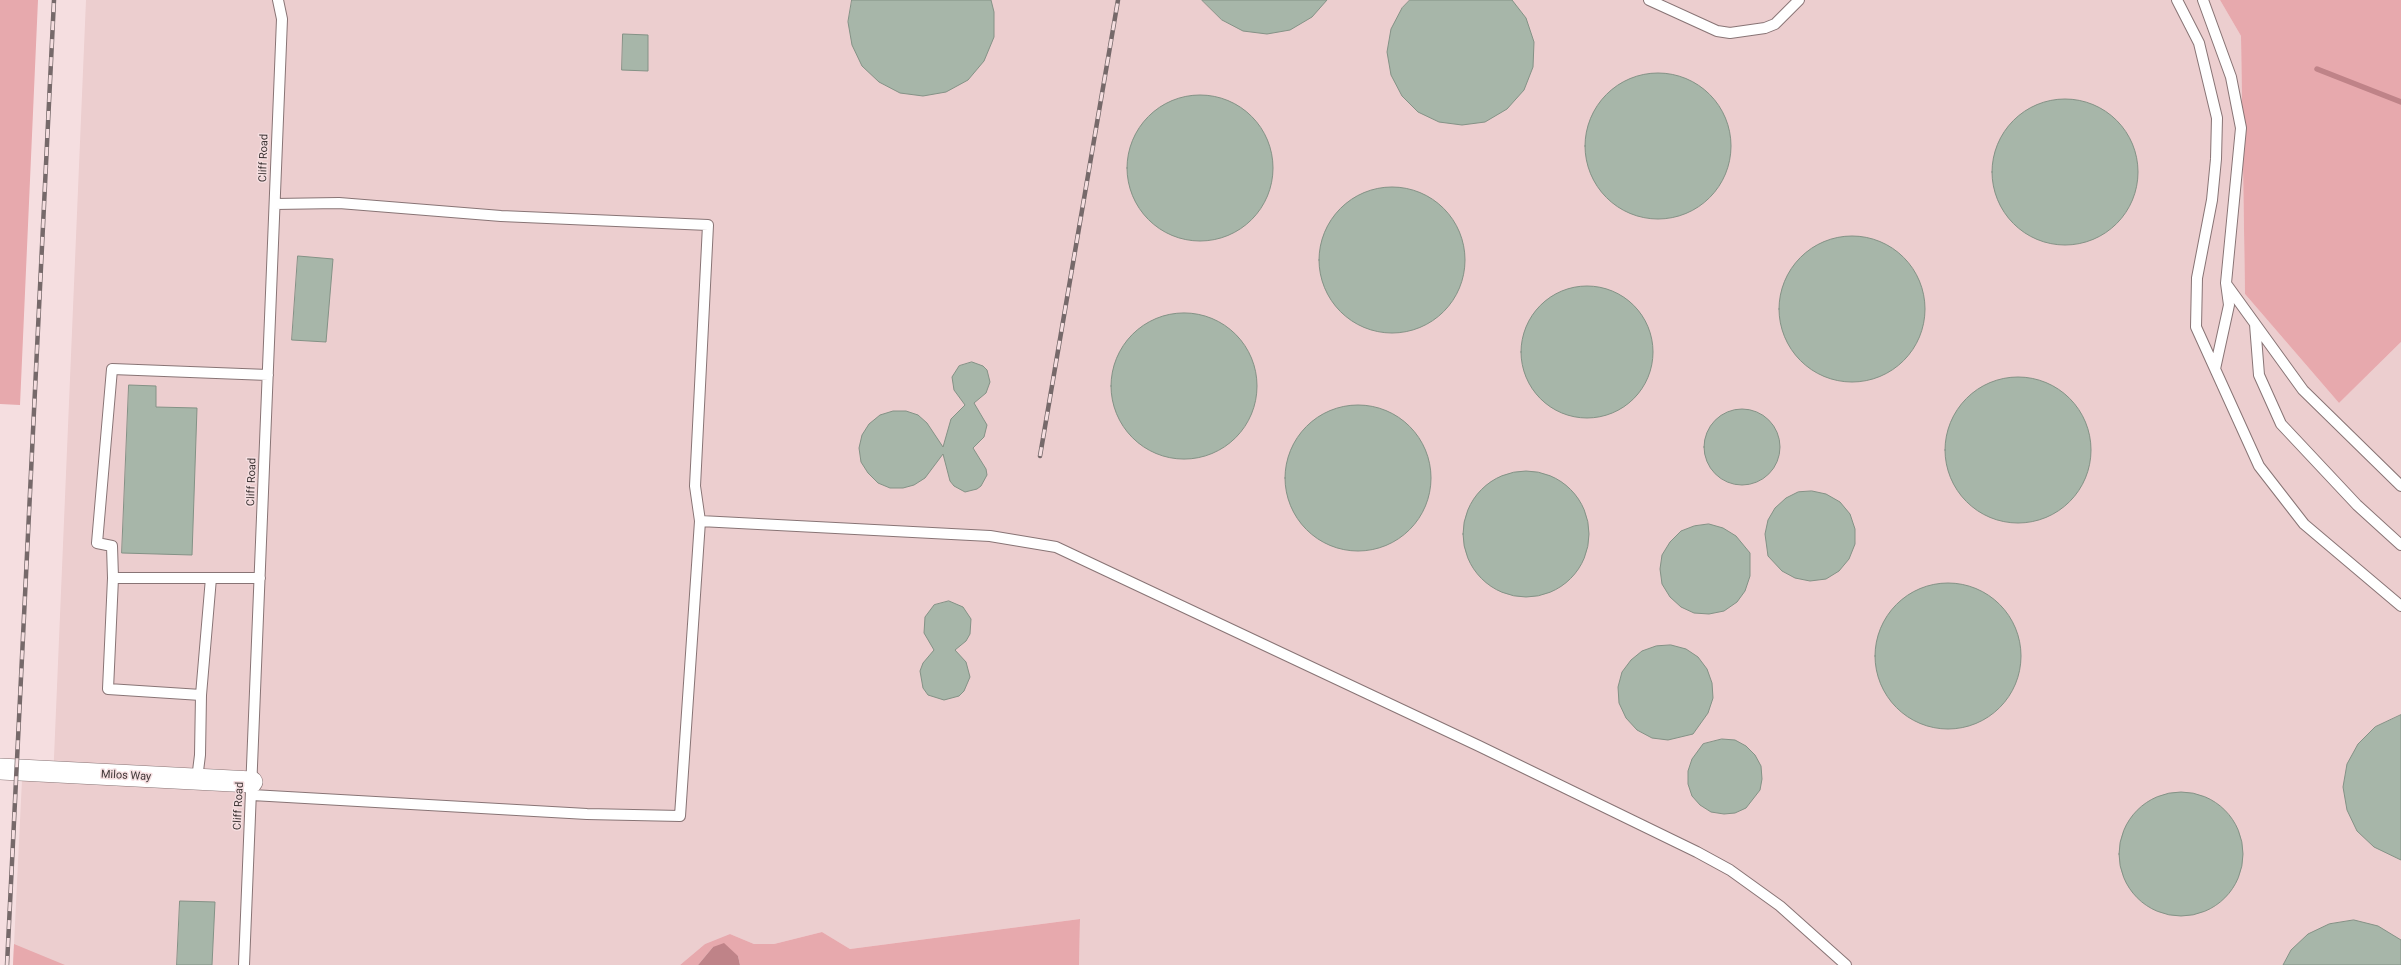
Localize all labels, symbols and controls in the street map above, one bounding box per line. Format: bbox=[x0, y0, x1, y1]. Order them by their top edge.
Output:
street label: Cliff Road bbox=[257, 134, 271, 182]
street label: Cliff Road bbox=[245, 458, 259, 506]
street label: Milos Way bbox=[101, 768, 151, 784]
street label: Cliff Road bbox=[231, 782, 247, 830]

